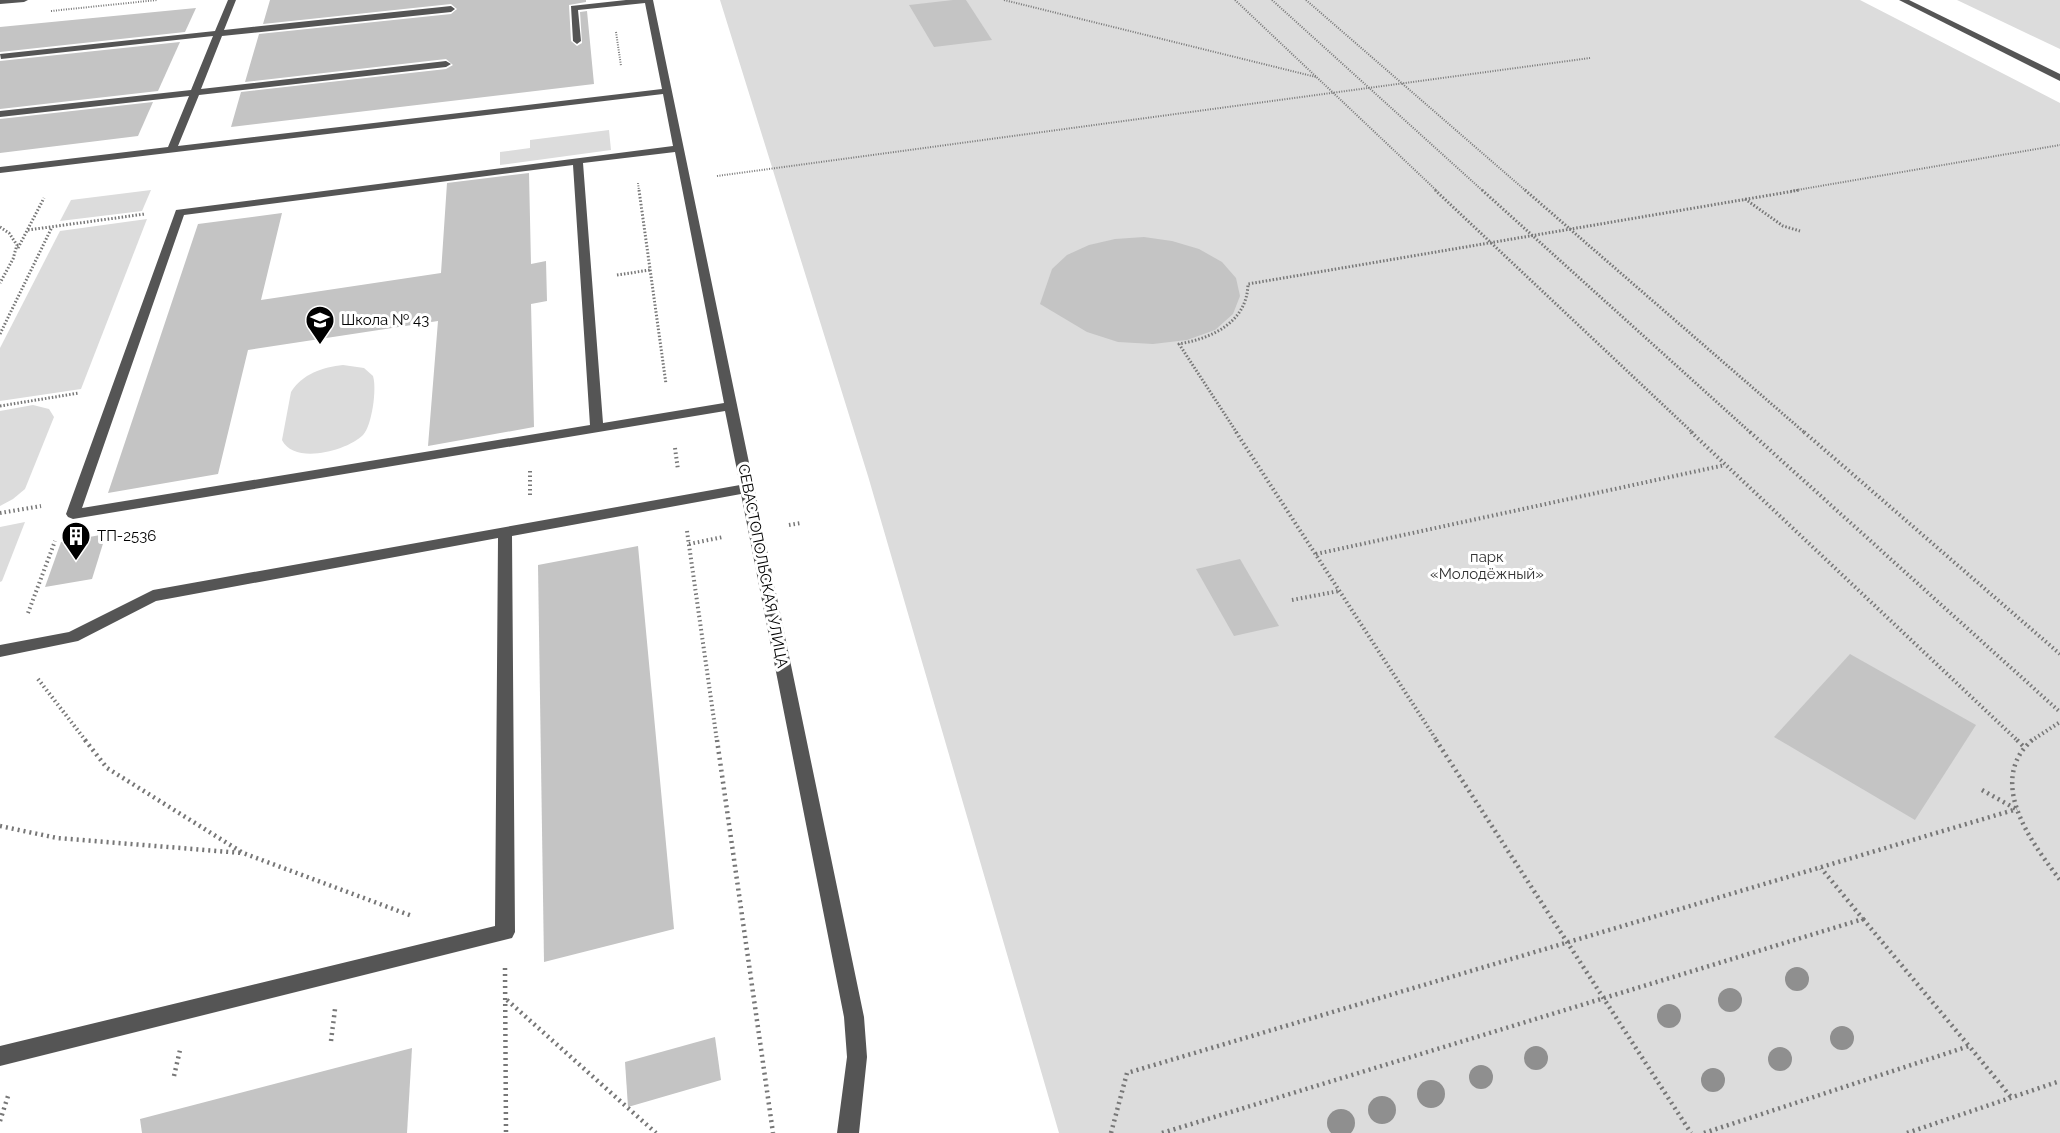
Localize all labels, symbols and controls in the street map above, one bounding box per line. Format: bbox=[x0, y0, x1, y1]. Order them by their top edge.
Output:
school or university icon: Школа № 43 bbox=[304, 304, 336, 346]
place label: Школа № 43 bbox=[341, 311, 429, 329]
street label: СЕВАСТОПОЛЬСКАЯ УЛИЦА bbox=[734, 463, 792, 669]
building icon: ТП-2536 bbox=[60, 520, 92, 562]
place label: ТП-2536 bbox=[97, 527, 156, 545]
park label: парк «Молодёжный» bbox=[1430, 548, 1544, 583]

